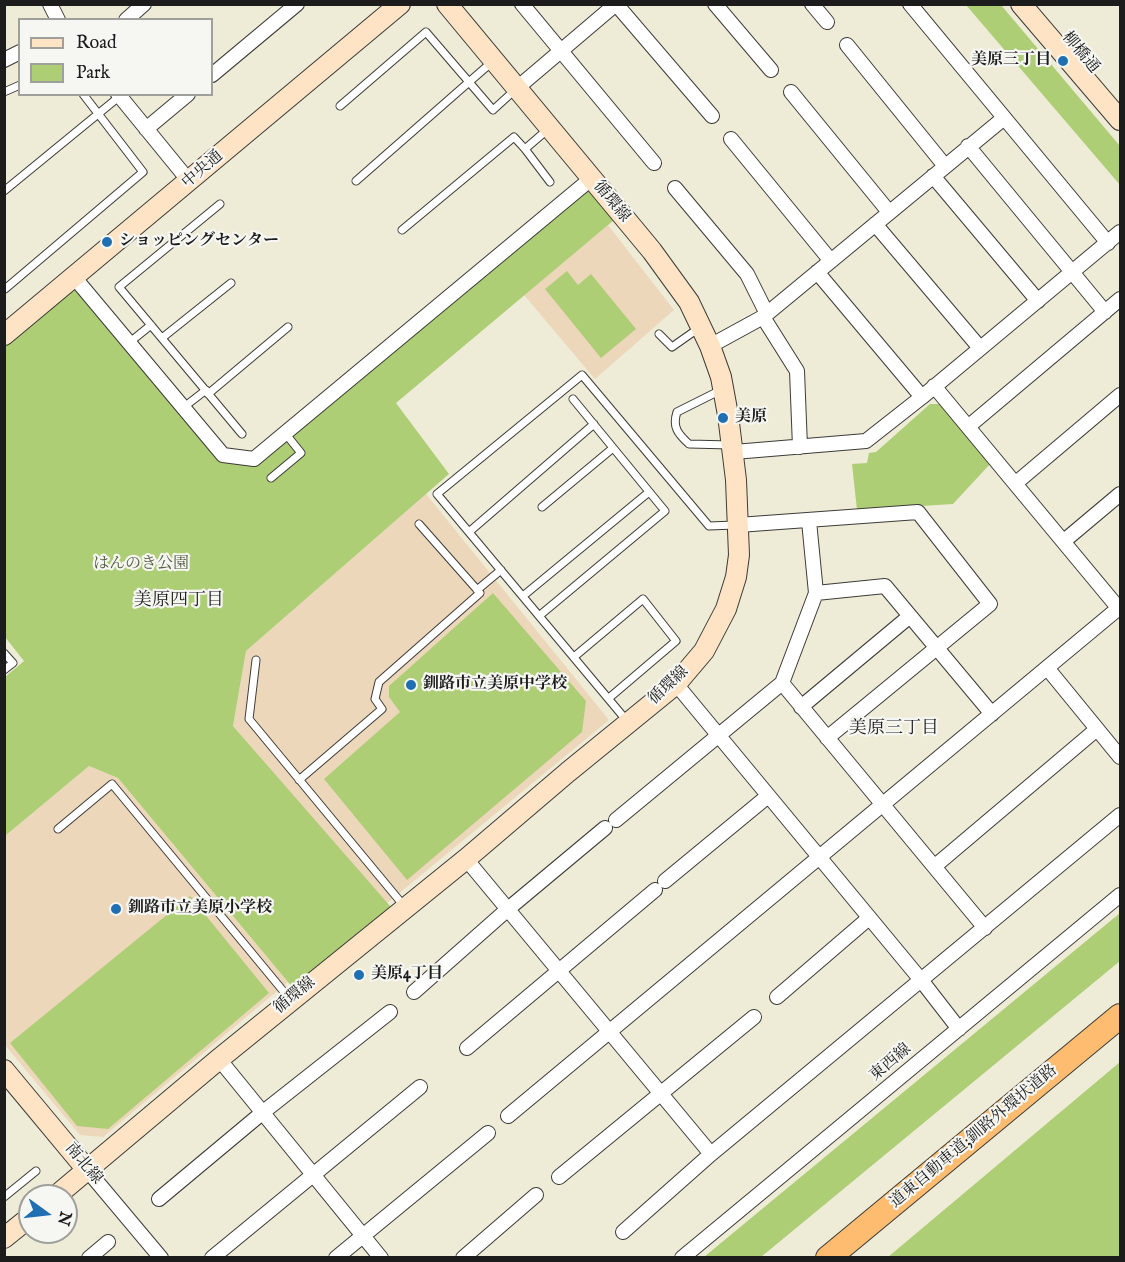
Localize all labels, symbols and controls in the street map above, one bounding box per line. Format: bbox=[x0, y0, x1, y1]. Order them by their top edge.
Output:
legend bbox=[18, 18, 213, 96]
street label: 柳橋通 bbox=[1057, 28, 1103, 78]
text: Road bbox=[76, 32, 117, 55]
place label: 美原三丁目 bbox=[971, 51, 1051, 71]
marker: 美原三丁目 bbox=[1056, 54, 1070, 68]
text: Park bbox=[76, 62, 110, 85]
street label: 中央通 bbox=[179, 147, 227, 193]
street label: 循環線 bbox=[588, 177, 634, 227]
place label: ショッピングセンター bbox=[119, 232, 279, 252]
marker: ショッピングセンター bbox=[100, 235, 114, 249]
place label: 美原 bbox=[735, 408, 767, 428]
marker: 美原 bbox=[716, 411, 730, 425]
park label: はんのき公園 bbox=[93, 555, 189, 575]
district label: 美原四丁目 bbox=[134, 590, 224, 612]
street label: 循環線 bbox=[645, 663, 693, 709]
place label: 釧路市立美原中学校 bbox=[423, 675, 567, 695]
marker: 釧路市立美原中学校 bbox=[404, 678, 418, 692]
district label: 美原三丁目 bbox=[849, 718, 939, 740]
place label: 釧路市立美原小学校 bbox=[128, 899, 272, 919]
marker: 釧路市立美原小学校 bbox=[109, 902, 123, 916]
place label: 美原4丁目 bbox=[371, 965, 443, 985]
marker: 美原4丁目 bbox=[352, 968, 366, 982]
street label: 循環線 bbox=[270, 973, 320, 1019]
street label: 東西線 bbox=[866, 1040, 916, 1086]
street label: 道東自動車道;釧路外環状道路 bbox=[886, 1061, 1062, 1213]
street label: 南北線 bbox=[60, 1139, 106, 1189]
north arrow bbox=[18, 1184, 78, 1244]
text: N bbox=[52, 1209, 75, 1227]

